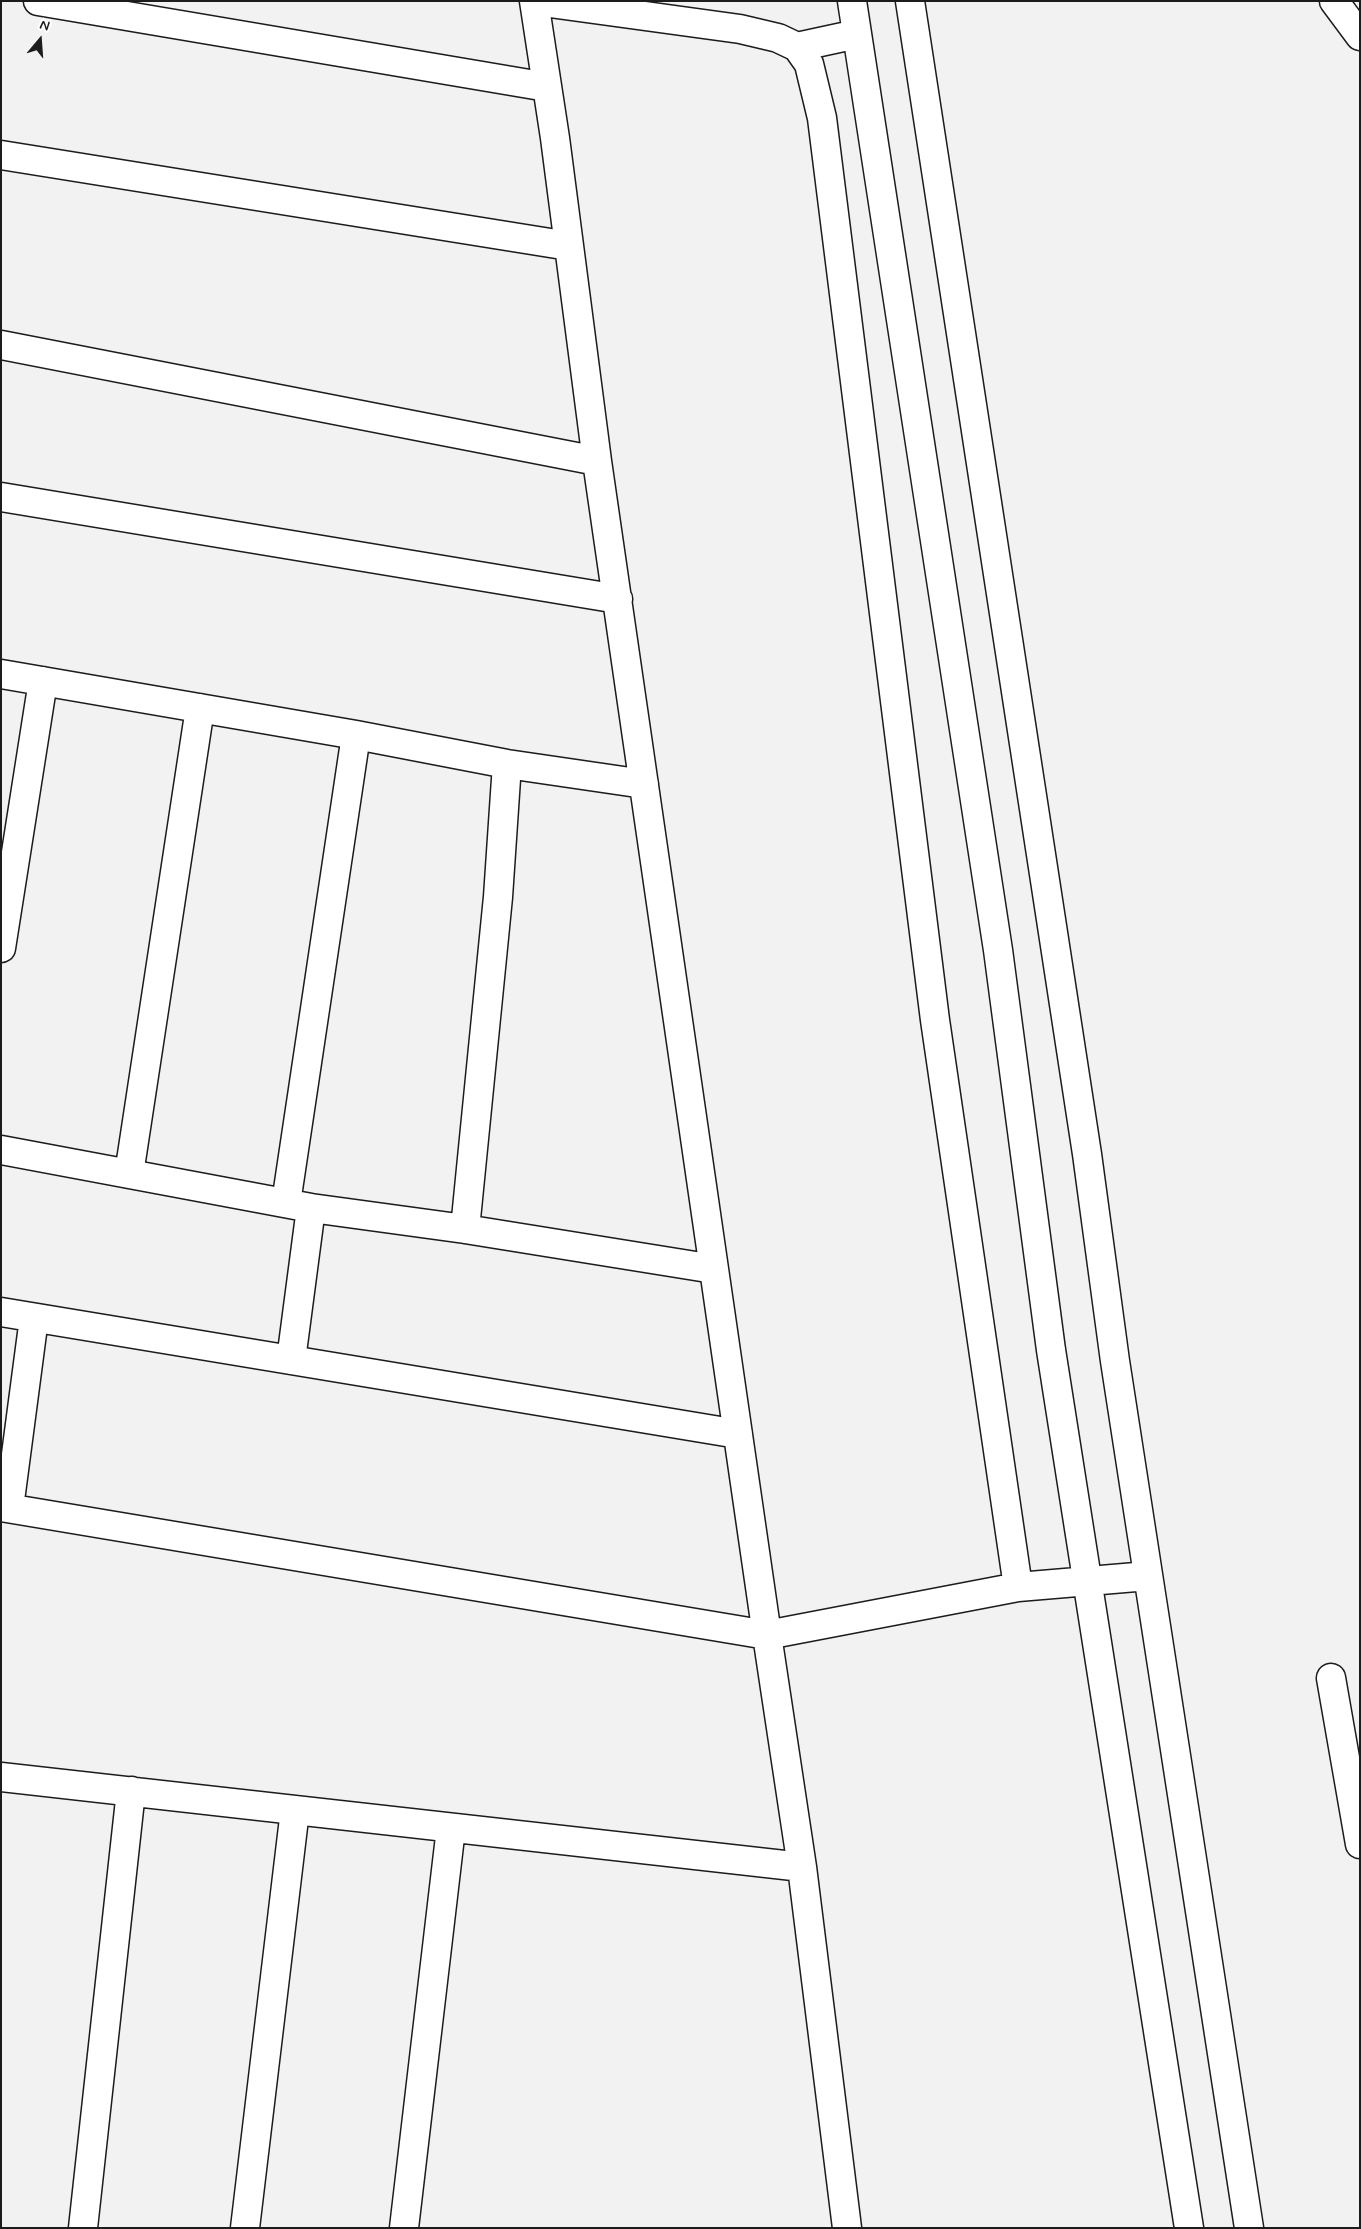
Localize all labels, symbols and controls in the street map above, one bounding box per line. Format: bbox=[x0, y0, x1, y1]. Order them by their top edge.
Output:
north arrow bbox=[15, 15, 65, 65]
text: N bbox=[37, 16, 52, 36]

